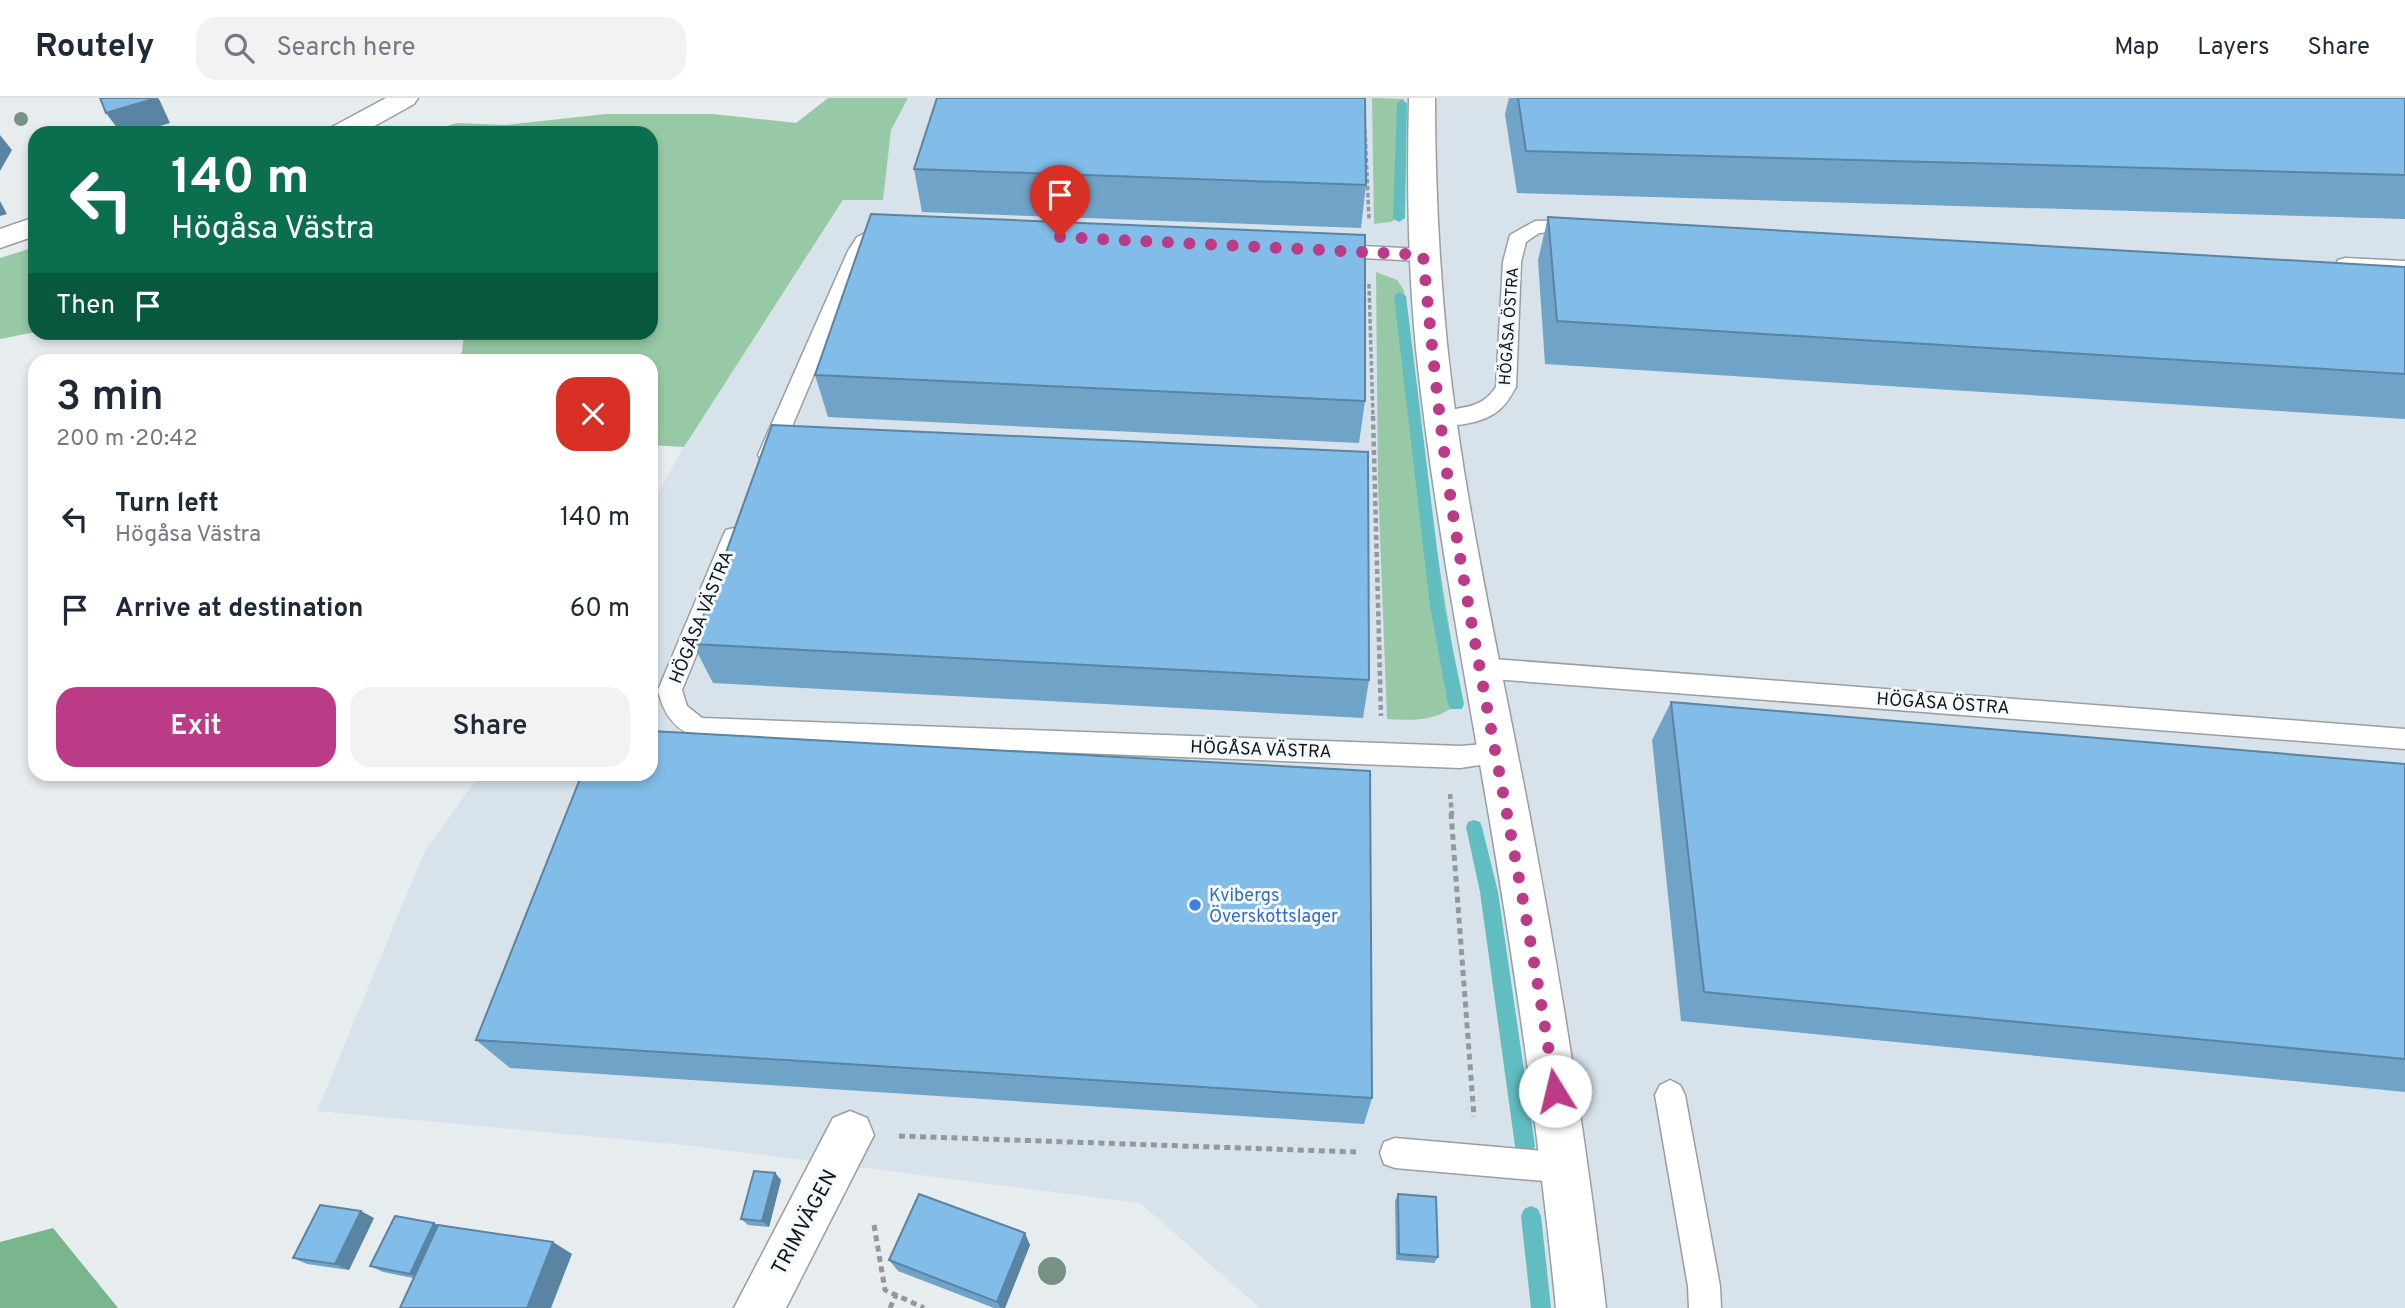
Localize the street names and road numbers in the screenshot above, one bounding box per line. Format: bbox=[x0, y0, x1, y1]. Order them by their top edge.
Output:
street label: HÖGÅSA ÖSTRA bbox=[1494, 266, 1524, 386]
street label: HÖGÅSA VÄSTRA bbox=[663, 547, 740, 687]
street label: HÖGÅSA ÖSTRA bbox=[1876, 686, 2010, 721]
street label: HÖGÅSA VÄSTRA bbox=[1190, 735, 1332, 764]
street label: TRIMVÄGEN bbox=[766, 1165, 844, 1280]

